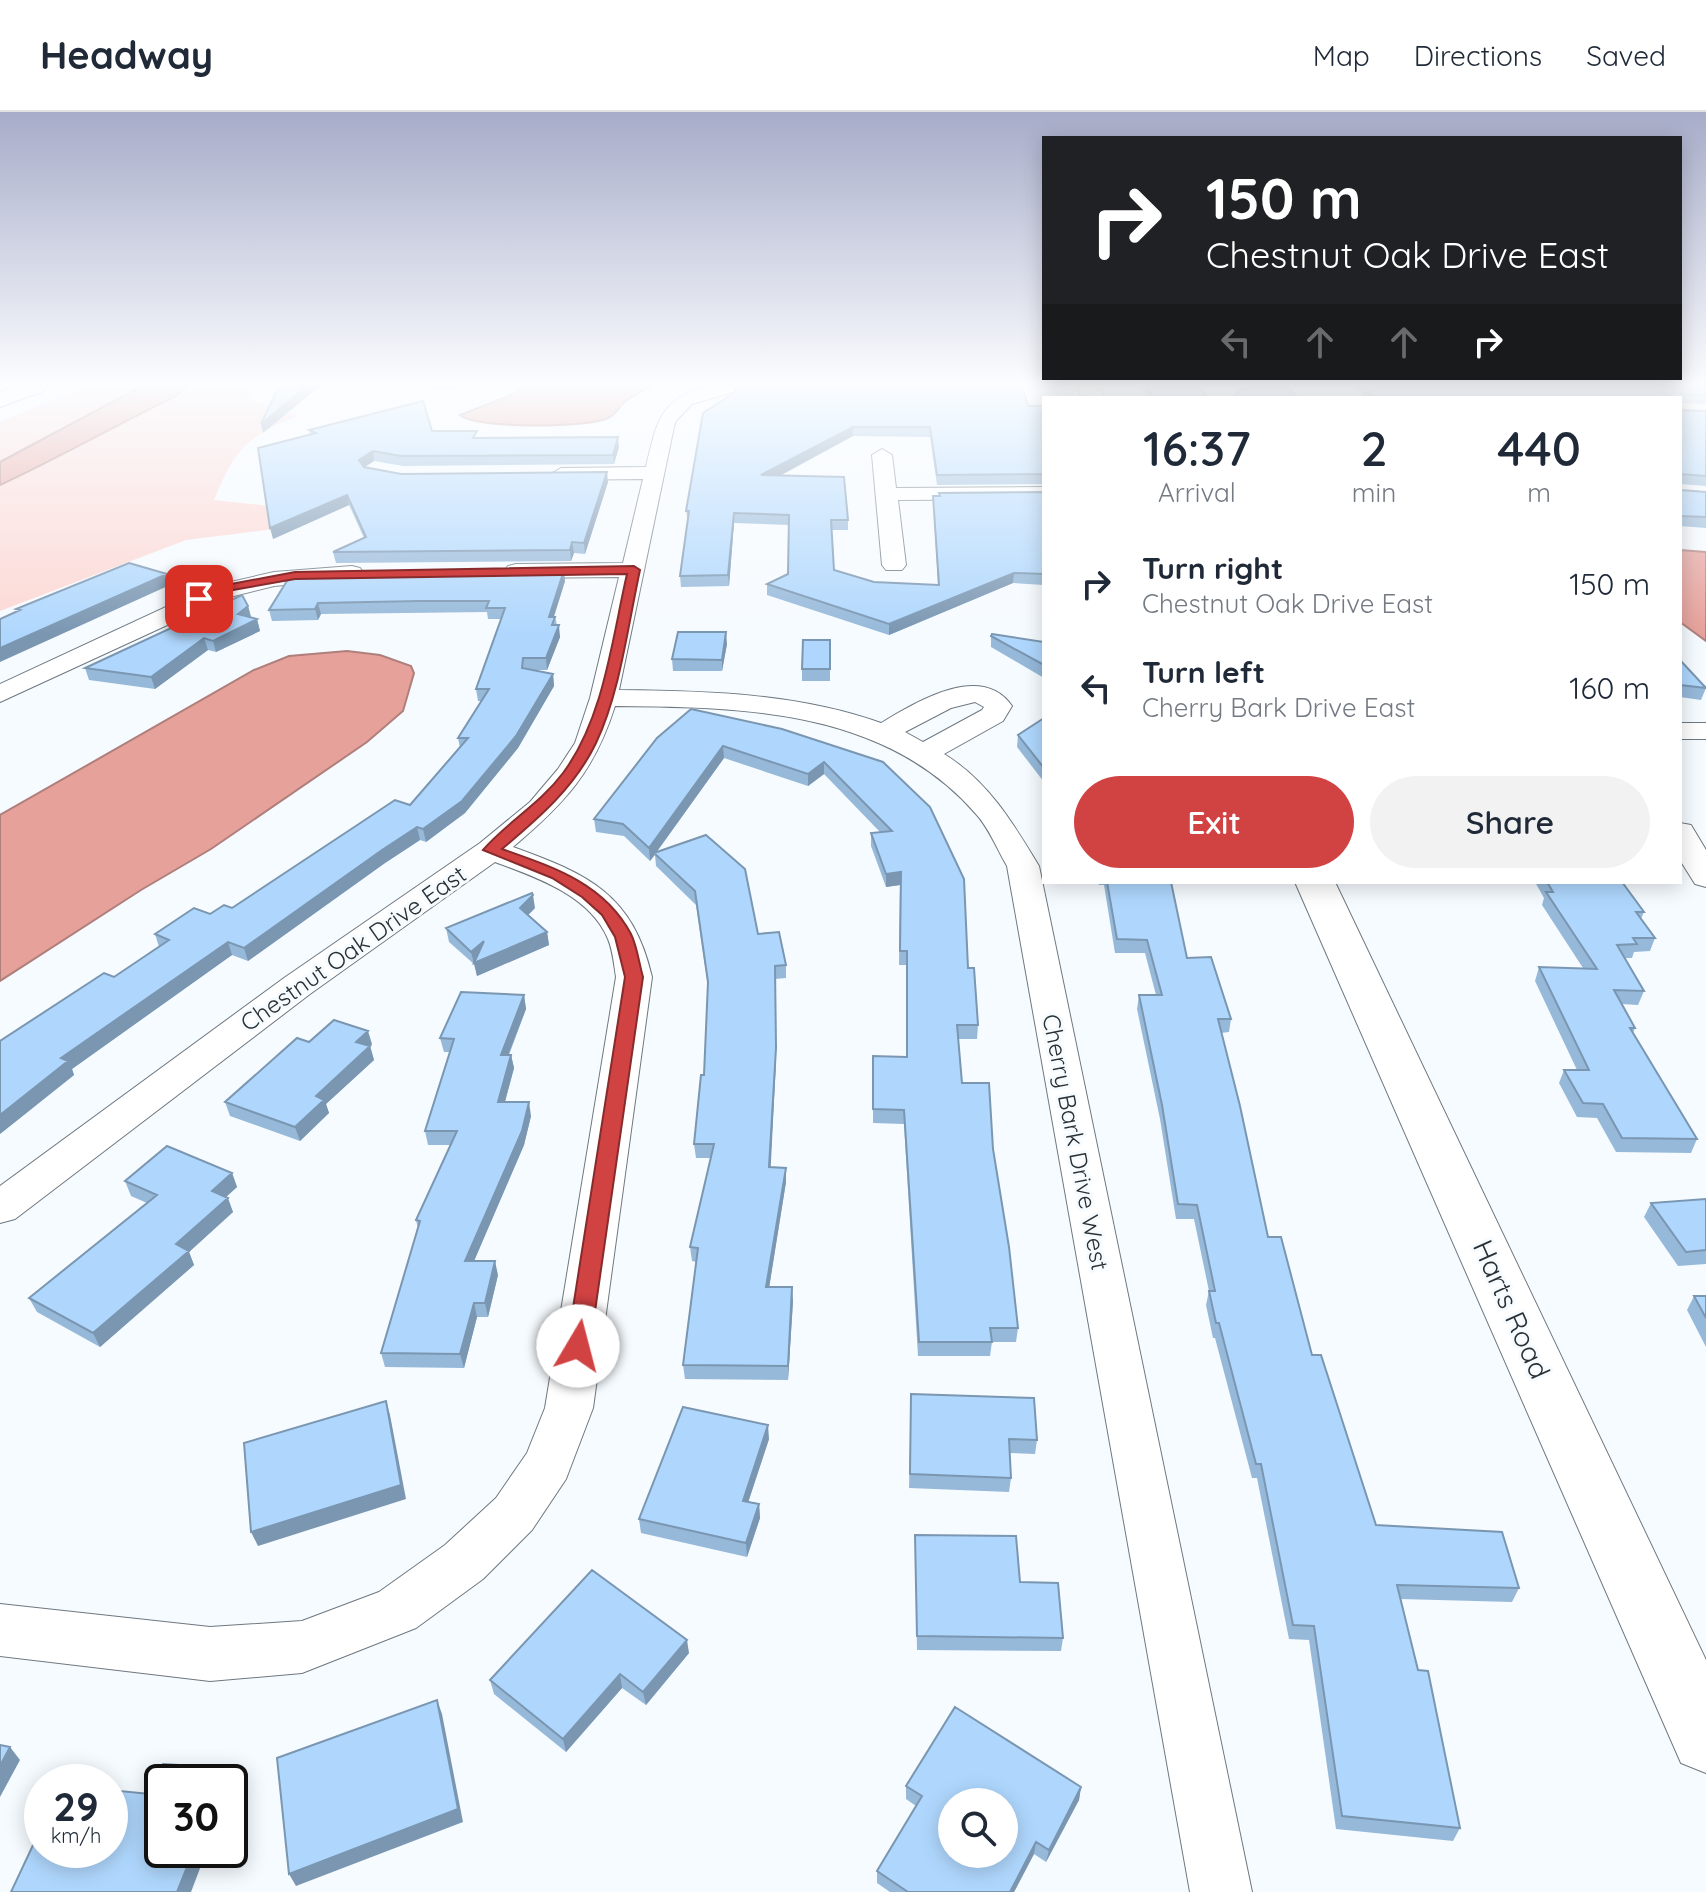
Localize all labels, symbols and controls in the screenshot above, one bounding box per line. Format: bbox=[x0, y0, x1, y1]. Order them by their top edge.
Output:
text: Headway bbox=[40, 31, 213, 79]
text: Map bbox=[1313, 38, 1370, 73]
text: Directions bbox=[1414, 38, 1542, 73]
text: Saved bbox=[1586, 38, 1666, 73]
text: 150 m bbox=[1206, 163, 1362, 233]
icon: right bbox=[1074, 168, 1178, 272]
text: Chestnut Oak Drive East bbox=[1206, 232, 1609, 277]
icon: left bbox=[1214, 320, 1258, 364]
icon: ahead bbox=[1298, 320, 1342, 364]
icon: ahead bbox=[1382, 320, 1426, 364]
icon: right bbox=[1466, 320, 1510, 364]
text: 16:37 bbox=[1143, 418, 1251, 478]
text: 2 bbox=[1360, 418, 1388, 478]
text: 440 bbox=[1497, 418, 1581, 478]
text: Arrival bbox=[1158, 476, 1236, 509]
text: min bbox=[1352, 476, 1396, 509]
text: m bbox=[1527, 476, 1551, 509]
text: Turn right bbox=[1142, 549, 1283, 587]
icon: right bbox=[1074, 562, 1118, 606]
pin bbox=[165, 565, 233, 633]
text: 150 m bbox=[1569, 565, 1650, 603]
icon: arrive bbox=[177, 577, 221, 621]
text: Chestnut Oak Drive East bbox=[1142, 587, 1433, 620]
text: Turn left bbox=[1142, 653, 1265, 691]
icon: left bbox=[1074, 666, 1118, 710]
text: 160 m bbox=[1569, 669, 1650, 707]
text: Cherry Bark Drive East bbox=[1142, 691, 1415, 724]
button: Exit bbox=[1074, 776, 1354, 868]
button: Share bbox=[1370, 776, 1650, 868]
street label: Chestnut Oak Drive East bbox=[234, 859, 472, 1037]
street label: Cherry Bark Drive West bbox=[1036, 1011, 1116, 1273]
street label: Harts Road bbox=[1466, 1234, 1558, 1384]
position arrow bbox=[536, 1304, 620, 1388]
speed limit sign: 30 bbox=[144, 1764, 248, 1868]
text: 29 bbox=[53, 1781, 99, 1831]
map controls bbox=[938, 1788, 1018, 1868]
button: search bbox=[938, 1788, 1018, 1868]
text: km/h bbox=[51, 1823, 101, 1848]

